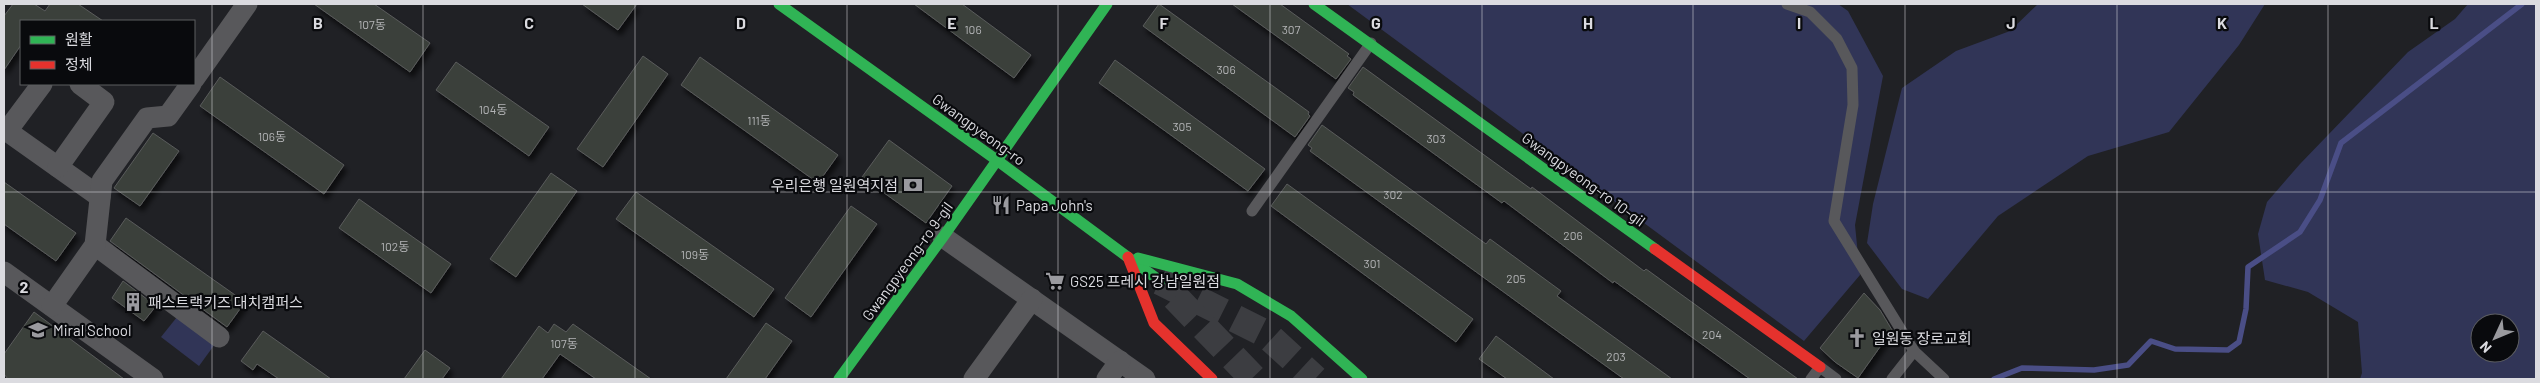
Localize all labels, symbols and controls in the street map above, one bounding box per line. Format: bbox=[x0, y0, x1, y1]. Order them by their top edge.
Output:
text: B bbox=[313, 13, 323, 32]
text: C bbox=[524, 13, 534, 32]
text: D bbox=[736, 13, 746, 32]
text: E bbox=[947, 13, 957, 32]
text: F bbox=[1160, 13, 1169, 32]
text: G bbox=[1371, 13, 1381, 32]
text: H bbox=[1583, 13, 1593, 32]
text: I bbox=[1797, 13, 1801, 32]
text: J bbox=[2006, 13, 2016, 32]
text: K bbox=[2217, 13, 2227, 32]
text: L bbox=[2429, 13, 2439, 32]
house number: 107동 bbox=[358, 17, 386, 31]
legend bbox=[20, 20, 195, 85]
house number: 106 bbox=[964, 22, 982, 36]
house number: 307 bbox=[1282, 22, 1301, 36]
text: 원활 bbox=[65, 30, 93, 48]
text: 정체 bbox=[65, 55, 93, 73]
house number: 306 bbox=[1216, 62, 1236, 76]
street label: Gwangpyeong-ro bbox=[929, 89, 1029, 169]
house number: 104동 bbox=[479, 102, 507, 116]
house number: 111동 bbox=[747, 113, 771, 127]
house number: 305 bbox=[1172, 119, 1192, 133]
street label: Gwangpyeong-ro 10-gil bbox=[1519, 128, 1649, 230]
house number: 106동 bbox=[258, 129, 286, 143]
house number: 303 bbox=[1426, 131, 1446, 145]
bank icon: 우리은행 일원역지점 bbox=[902, 174, 924, 196]
place label: 우리은행 일원역지점 bbox=[771, 176, 898, 194]
house number: 302 bbox=[1383, 187, 1403, 201]
restaurant icon: Papa John's bbox=[990, 194, 1012, 216]
place label: Papa John's bbox=[1016, 196, 1093, 214]
street label: Gwangpyeong-ro 9-gil bbox=[858, 198, 956, 324]
house number: 206 bbox=[1563, 228, 1583, 242]
house number: 102동 bbox=[381, 239, 409, 253]
house number: 109동 bbox=[681, 247, 709, 261]
house number: 301 bbox=[1364, 256, 1380, 270]
supermarket icon: GS25 프레시 강남일원점 bbox=[1044, 270, 1066, 292]
house number: 205 bbox=[1506, 271, 1526, 285]
place label: GS25 프레시 강남일원점 bbox=[1070, 272, 1220, 290]
text: 2 bbox=[20, 277, 29, 296]
building icon: 패스트랙키즈 대치캠퍼스 bbox=[122, 291, 144, 313]
place label: 패스트랙키즈 대치캠퍼스 bbox=[148, 293, 303, 311]
north arrow bbox=[2470, 313, 2520, 363]
school or university icon: Miral School bbox=[27, 319, 49, 341]
place label: Miral School bbox=[53, 321, 131, 339]
house number: 204 bbox=[1702, 327, 1722, 341]
church icon: 일원동 장로교회 bbox=[1846, 327, 1868, 349]
place label: 일원동 장로교회 bbox=[1872, 329, 1972, 347]
house number: 107동 bbox=[550, 336, 578, 350]
text: N bbox=[2476, 338, 2495, 357]
house number: 203 bbox=[1606, 349, 1626, 363]

